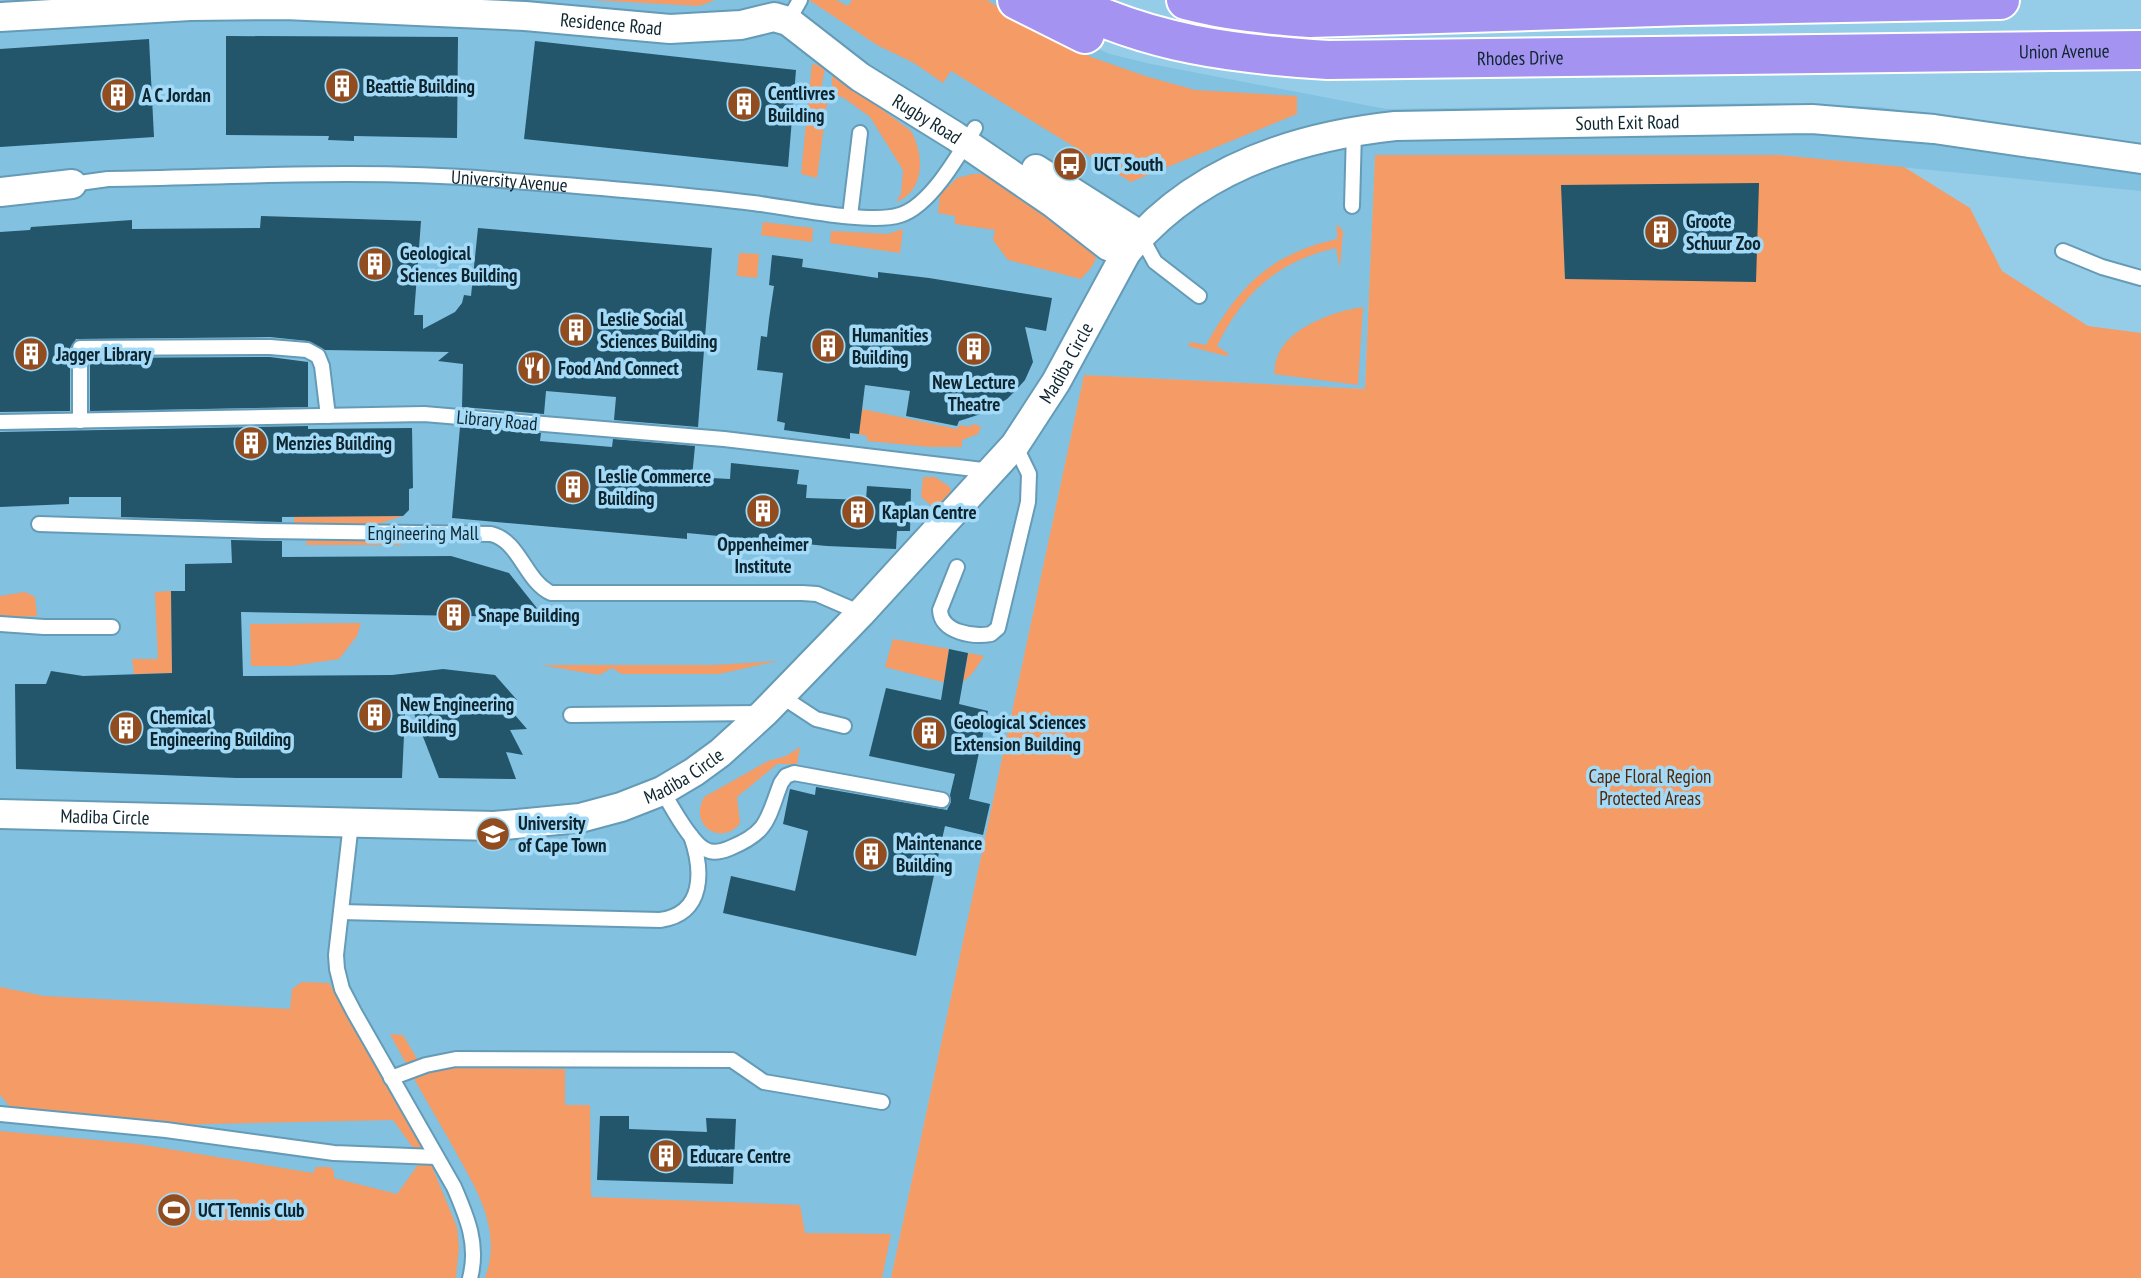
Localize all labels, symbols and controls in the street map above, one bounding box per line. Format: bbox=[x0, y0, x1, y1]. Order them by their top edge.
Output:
street label: Residence Road bbox=[559, 7, 663, 40]
street label: Union Avenue bbox=[2019, 38, 2110, 64]
street label: Rhodes Drive bbox=[1477, 45, 1564, 70]
building icon: Beattie Building bbox=[323, 67, 361, 105]
place label: Beattie Building bbox=[366, 74, 475, 98]
building icon: A C Jordan bbox=[99, 76, 137, 114]
place label: Centlivres Building bbox=[768, 81, 835, 127]
place label: A C Jordan bbox=[141, 83, 211, 107]
building icon: Centlivres Building bbox=[725, 85, 763, 123]
street label: Rugby Road bbox=[888, 88, 966, 149]
street label: South Exit Road bbox=[1575, 109, 1680, 135]
bus stop icon: UCT South bbox=[1051, 145, 1089, 183]
place label: UCT South bbox=[1094, 152, 1163, 176]
street label: University Avenue bbox=[451, 165, 569, 197]
place label: Groote Schuur Zoo bbox=[1686, 209, 1761, 255]
building icon: Groote Schuur Zoo bbox=[1642, 213, 1680, 251]
place label: Geological Sciences Building bbox=[400, 241, 517, 287]
building icon: Geological Sciences Building bbox=[356, 245, 394, 283]
place label: Leslie Social Sciences Building bbox=[600, 307, 717, 353]
building icon: Leslie Social Sciences Building bbox=[557, 311, 595, 349]
street label: Madiba Circle bbox=[1034, 318, 1098, 408]
place label: Humanities Building bbox=[852, 323, 929, 369]
building icon: Humanities Building bbox=[809, 327, 847, 365]
building icon: New Lecture Theatre bbox=[955, 330, 993, 368]
building icon: Jagger Library bbox=[12, 335, 50, 373]
place label: Jagger Library bbox=[55, 342, 151, 366]
restaurant icon: Food And Connect bbox=[515, 349, 553, 387]
place label: Food And Connect bbox=[558, 356, 679, 380]
place label: New Lecture Theatre bbox=[932, 370, 1016, 416]
street label: Library Road bbox=[455, 405, 539, 435]
building icon: Menzies Building bbox=[232, 424, 270, 462]
place label: Menzies Building bbox=[276, 431, 392, 455]
place label: Leslie Commerce Building bbox=[598, 464, 711, 510]
building icon: Leslie Commerce Building bbox=[554, 468, 592, 506]
building icon: Oppenheimer Institute bbox=[744, 492, 782, 530]
building icon: Kaplan Centre bbox=[839, 493, 877, 531]
place label: Kaplan Centre bbox=[882, 500, 977, 524]
street label: Engineering Mall bbox=[367, 521, 479, 545]
place label: Oppenheimer Institute bbox=[717, 532, 809, 578]
building icon: Snape Building bbox=[435, 596, 473, 634]
place label: Snape Building bbox=[478, 603, 580, 627]
place label: New Engineering Building bbox=[400, 692, 514, 738]
building icon: New Engineering Building bbox=[356, 696, 394, 734]
place label: Chemical Engineering Building bbox=[150, 705, 291, 751]
building icon: Chemical Engineering Building bbox=[107, 709, 145, 747]
place label: Geological Sciences Extension Building bbox=[954, 710, 1086, 756]
building icon: Geological Sciences Extension Building bbox=[910, 714, 948, 752]
street label: Madiba Circle bbox=[640, 743, 728, 809]
park label: Cape Floral Region Protected Areas bbox=[1589, 764, 1711, 810]
street label: Madiba Circle bbox=[60, 803, 150, 830]
place label: University of Cape Town bbox=[518, 811, 607, 857]
school or university icon: University of Cape Town bbox=[474, 815, 512, 853]
place label: Maintenance Building bbox=[896, 831, 982, 877]
building icon: Maintenance Building bbox=[852, 835, 890, 873]
building icon: Educare Centre bbox=[647, 1137, 685, 1175]
place label: Educare Centre bbox=[690, 1144, 791, 1168]
sports icon: UCT Tennis Club bbox=[155, 1191, 193, 1229]
place label: UCT Tennis Club bbox=[198, 1198, 304, 1222]

